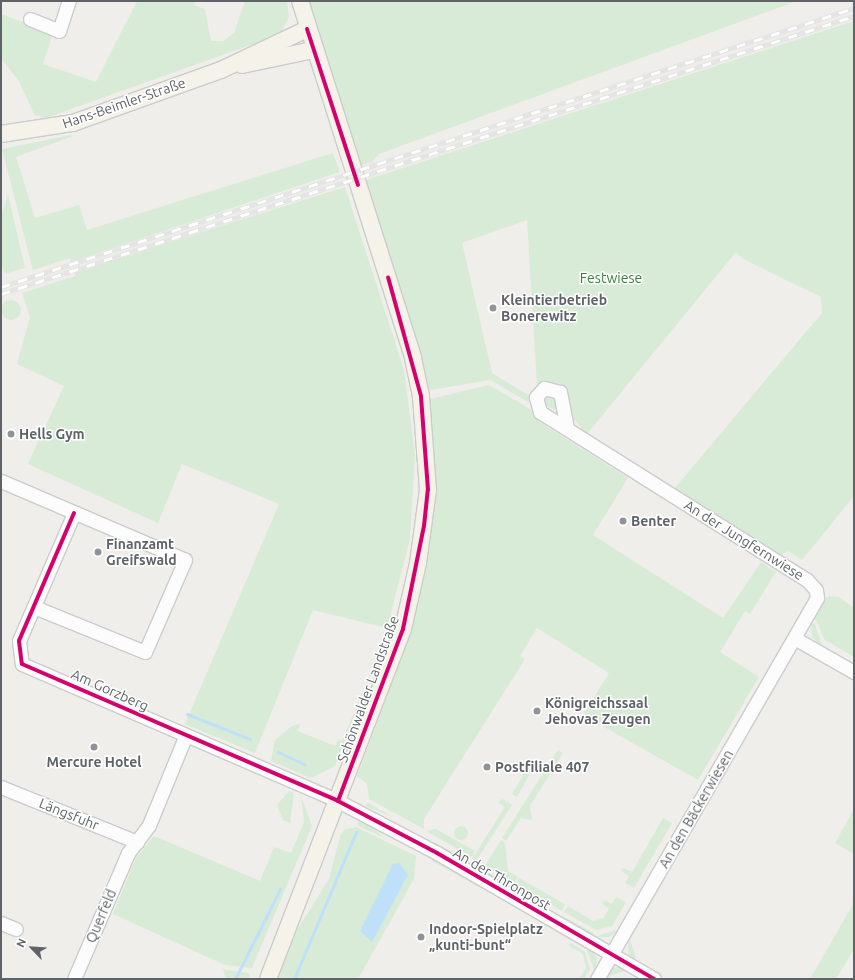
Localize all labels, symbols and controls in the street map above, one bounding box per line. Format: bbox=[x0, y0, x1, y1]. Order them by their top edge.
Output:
street label: Hans-Beimler-Straße bbox=[60, 74, 188, 132]
park label: Festwiese bbox=[580, 270, 642, 286]
place label: Kleintierbetrieb Bonerewitz bbox=[501, 292, 607, 324]
marker: Kleintierbetrieb Bonerewitz bbox=[488, 303, 498, 313]
place label: Hells Gym bbox=[19, 426, 85, 442]
marker: Hells Gym bbox=[6, 429, 16, 439]
street label: An der Jungfernwiese bbox=[681, 496, 807, 584]
place label: Benter bbox=[631, 513, 676, 529]
marker: Benter bbox=[618, 516, 628, 526]
place label: Finanzamt Greifswald bbox=[106, 536, 177, 568]
marker: Finanzamt Greifswald bbox=[93, 547, 103, 557]
street label: Schönwalder Landstraße bbox=[334, 613, 402, 765]
street label: Am Gorzberg bbox=[69, 665, 151, 715]
place label: Königreichssaal Jehovas Zeugen bbox=[545, 695, 651, 728]
marker: Königreichssaal Jehovas Zeugen bbox=[532, 706, 542, 716]
marker: Mercure Hotel bbox=[89, 742, 99, 752]
street label: An den Bäckerwiesen bbox=[655, 747, 737, 871]
place label: Mercure Hotel bbox=[47, 754, 141, 770]
place label: Postfiliale 407 bbox=[495, 759, 589, 775]
marker: Postfiliale 407 bbox=[482, 762, 492, 772]
street label: Längsfuhr bbox=[37, 794, 101, 834]
street label: An der Thronpost bbox=[450, 844, 554, 914]
street label: Querfeld bbox=[82, 887, 120, 945]
place label: Indoor-Spielplatz „kunti-bunt“ bbox=[429, 921, 543, 954]
north arrow bbox=[12, 928, 52, 968]
marker: Indoor-Spielplatz „kunti-bunt“ bbox=[416, 932, 426, 942]
text: N bbox=[14, 937, 28, 949]

